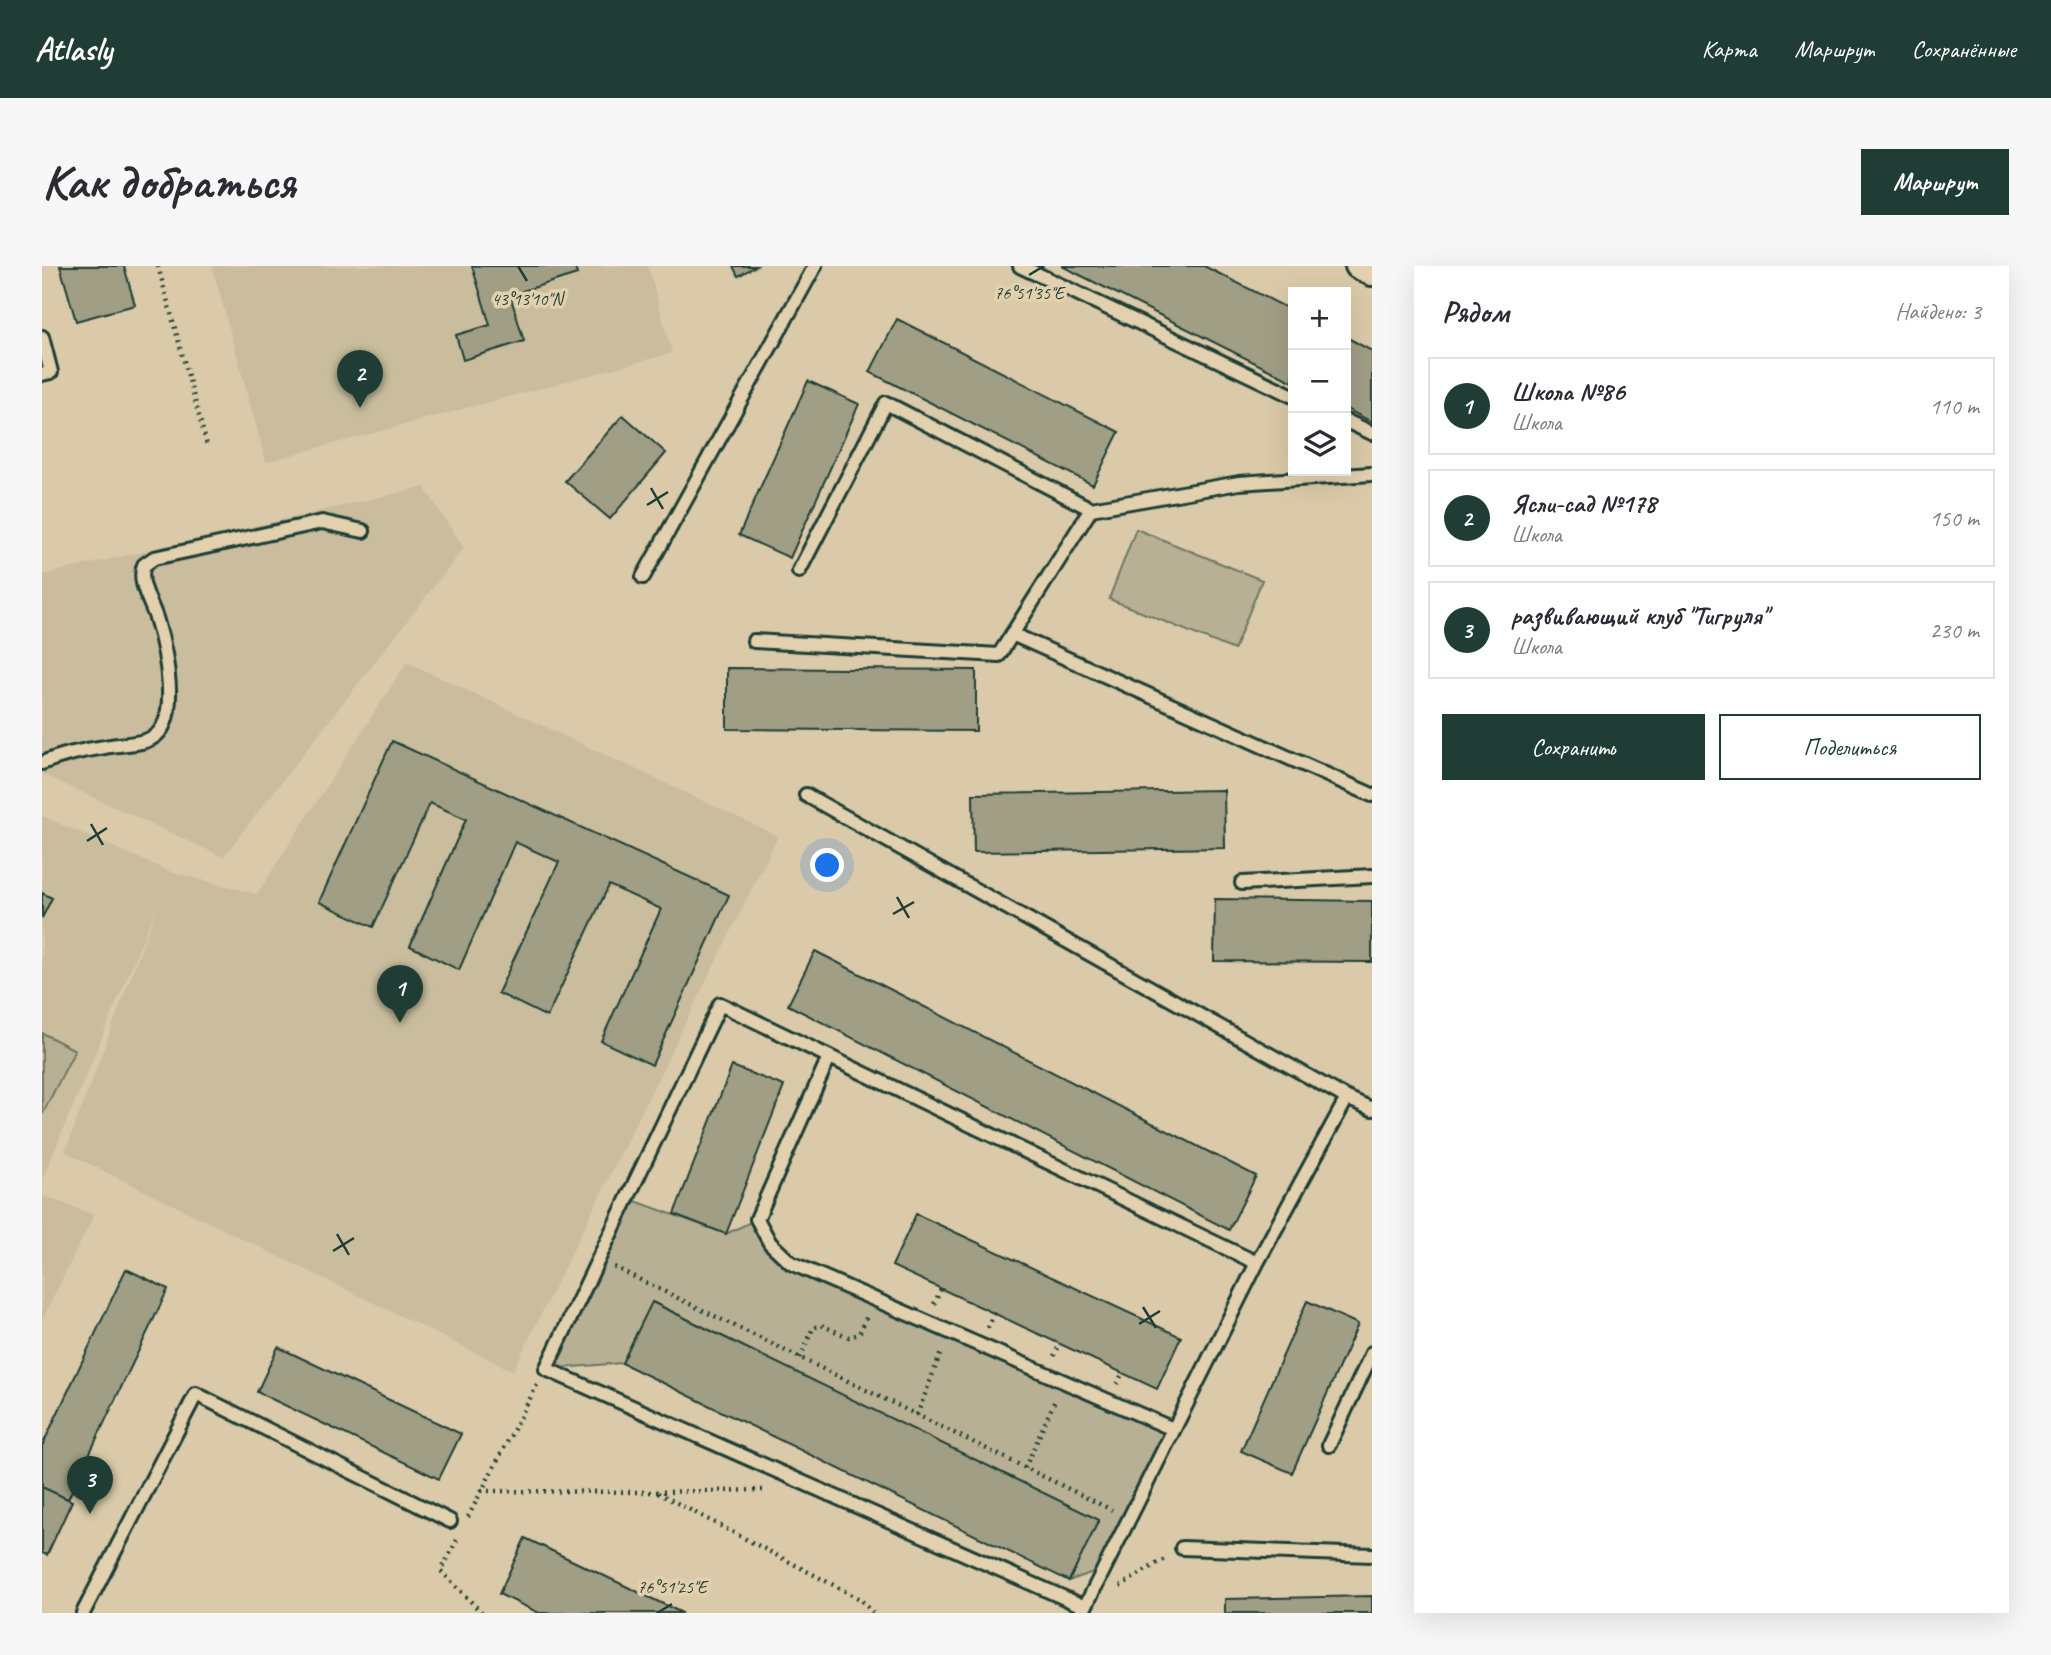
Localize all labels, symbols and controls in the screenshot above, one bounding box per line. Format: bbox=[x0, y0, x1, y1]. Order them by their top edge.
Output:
text: Atlasly bbox=[35, 28, 112, 70]
text: Карта bbox=[1702, 34, 1757, 64]
text: Маршрут bbox=[1795, 34, 1874, 64]
text: Сохранённые bbox=[1912, 34, 2016, 64]
button: Маршрут bbox=[1861, 149, 2009, 215]
text: Как добраться bbox=[42, 151, 295, 213]
text: 76°51'35"E bbox=[994, 282, 1066, 304]
map controls bbox=[1288, 287, 1351, 476]
button: + bbox=[1288, 287, 1351, 350]
text: 43°13'10"N bbox=[492, 288, 566, 310]
text: Рядом bbox=[1442, 293, 1509, 331]
text: Найдено: 3 bbox=[1895, 297, 1981, 326]
pin: 2 bbox=[337, 350, 383, 408]
button: − bbox=[1288, 350, 1351, 413]
text: Школа №86 bbox=[1511, 375, 1625, 408]
text: 1 bbox=[1462, 392, 1472, 421]
text: 110 m bbox=[1930, 392, 1979, 421]
text: Школа bbox=[1511, 408, 1562, 437]
button: layers bbox=[1288, 413, 1351, 476]
text: Ясли-сад №178 bbox=[1511, 487, 1656, 520]
text: 2 bbox=[1462, 504, 1472, 533]
text: 150 m bbox=[1930, 504, 1979, 533]
text: Школа bbox=[1511, 520, 1562, 549]
text: развивающий клуб "Тигруля" bbox=[1511, 599, 1768, 632]
text: 3 bbox=[1462, 616, 1472, 645]
text: 230 m bbox=[1930, 616, 1979, 645]
text: Школа bbox=[1511, 632, 1562, 661]
button: Сохранить bbox=[1442, 714, 1705, 780]
button: Поделиться bbox=[1719, 714, 1981, 780]
your location bbox=[810, 848, 844, 882]
pin: 1 bbox=[377, 965, 423, 1023]
pin: 3 bbox=[67, 1456, 113, 1514]
text: 76°51'25"E bbox=[637, 1576, 709, 1598]

